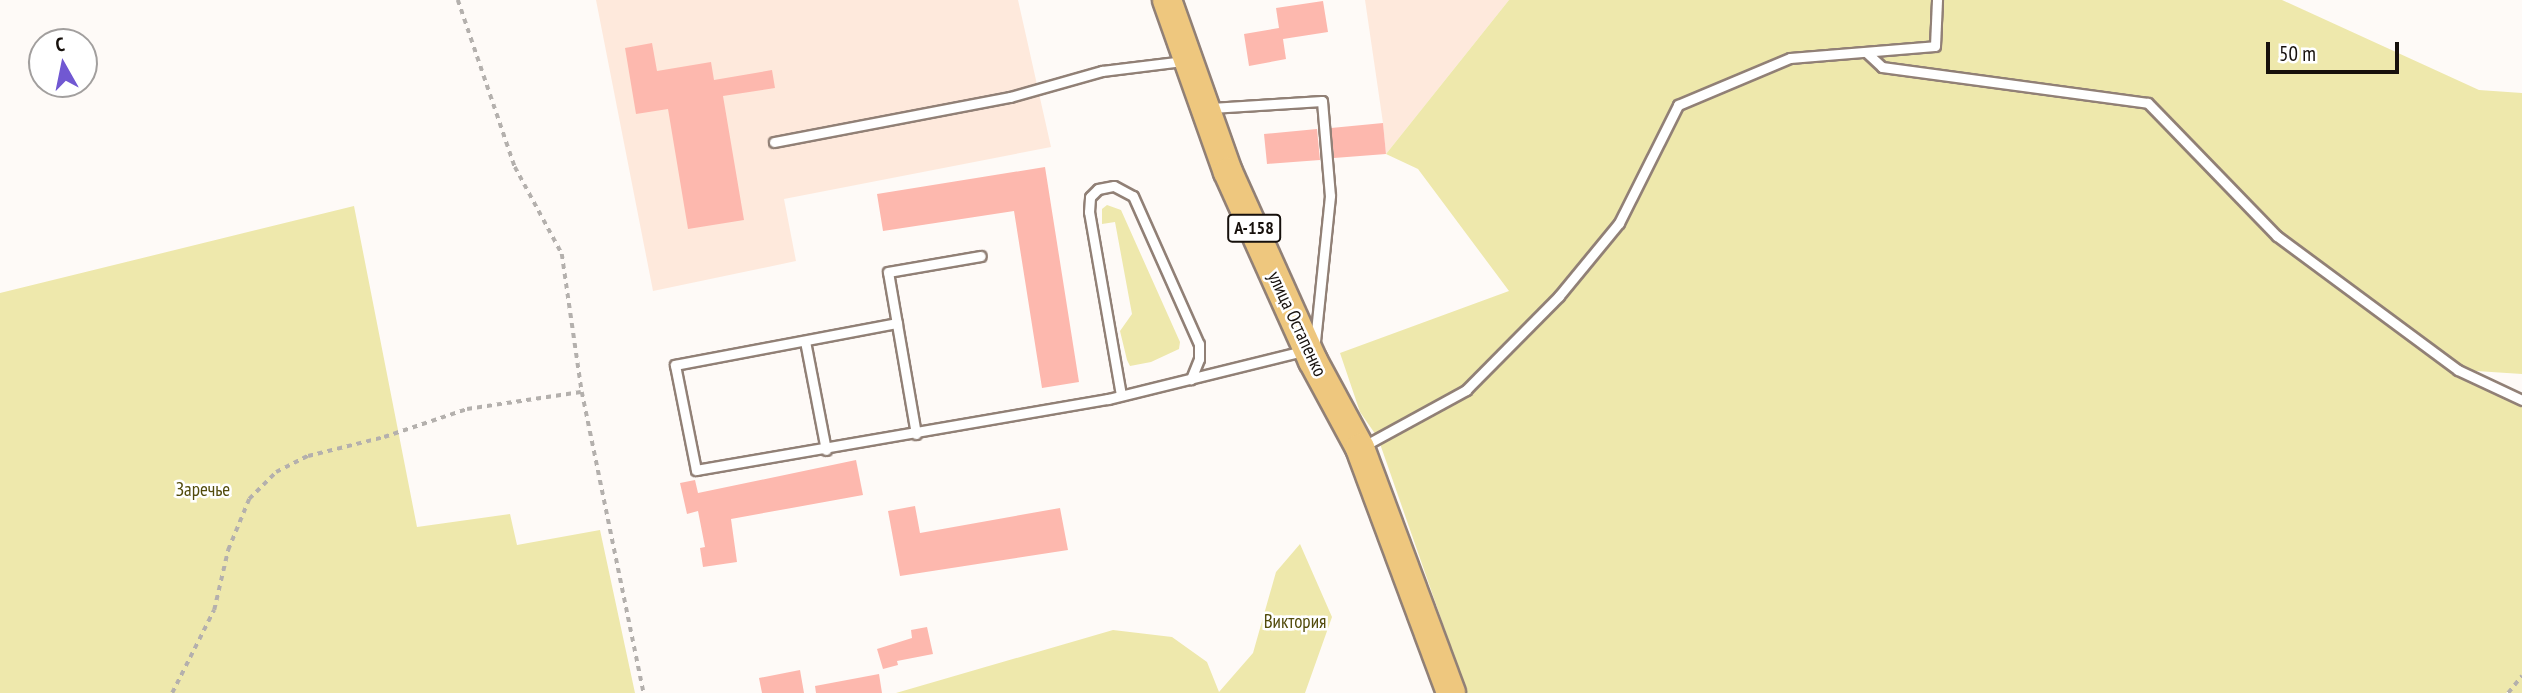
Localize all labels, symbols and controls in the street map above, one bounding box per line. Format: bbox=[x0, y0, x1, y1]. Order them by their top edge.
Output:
north arrow bbox=[28, 28, 98, 98]
scale bar bbox=[2270, 28, 2403, 72]
text: С bbox=[54, 32, 66, 57]
text: 50 m bbox=[2279, 40, 2316, 67]
road number: А-158 bbox=[1226, 213, 1282, 242]
street label: улица Остапенко bbox=[1263, 268, 1331, 380]
park label: Заречье bbox=[176, 479, 230, 501]
park label: Виктория bbox=[1264, 611, 1326, 633]

